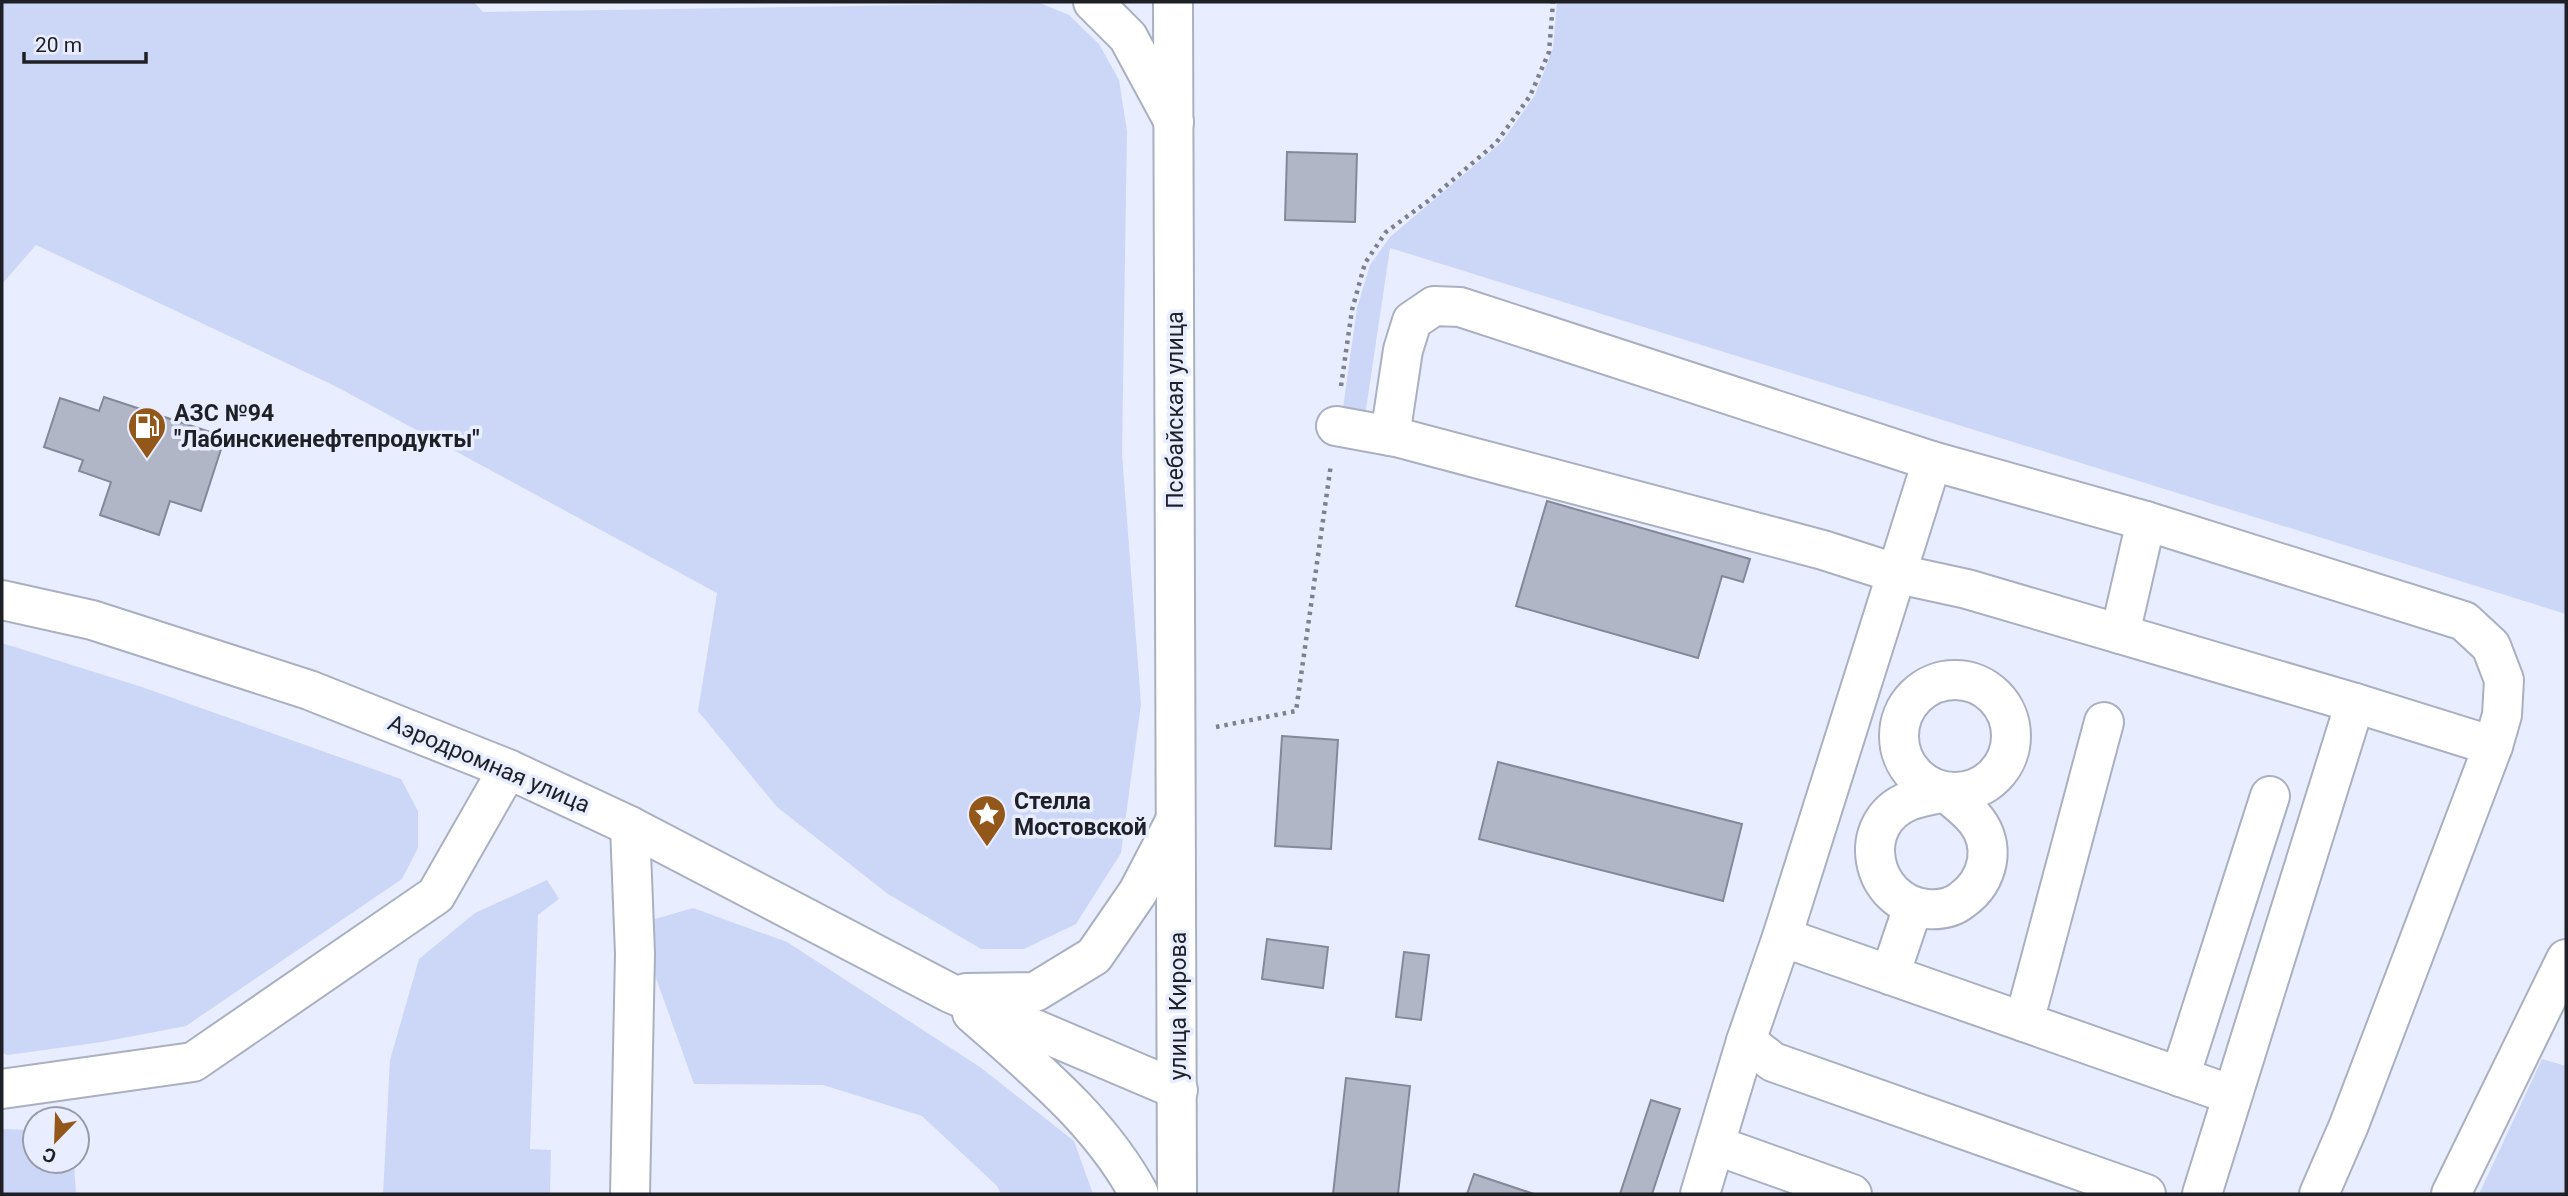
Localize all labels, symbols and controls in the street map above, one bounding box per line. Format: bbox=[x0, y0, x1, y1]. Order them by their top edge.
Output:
scale bar bbox=[24, 21, 147, 65]
text: 20 m bbox=[35, 33, 82, 57]
street label: Псебайская улица bbox=[1162, 311, 1189, 509]
place label: АЗС №94 "Лабинскиенефтепродукты" bbox=[174, 400, 480, 453]
fuel station icon: АЗС №94 "Лабинскиенефтепродукты" bbox=[126, 405, 168, 460]
street label: Аэродромная улица bbox=[384, 709, 594, 819]
place label: Стелла Мостовской bbox=[1014, 788, 1147, 841]
place icon: Стелла Мостовской bbox=[966, 793, 1008, 848]
street label: улица Кирова bbox=[1165, 932, 1192, 1080]
north arrow bbox=[21, 1105, 91, 1175]
text: С bbox=[39, 1142, 60, 1168]

